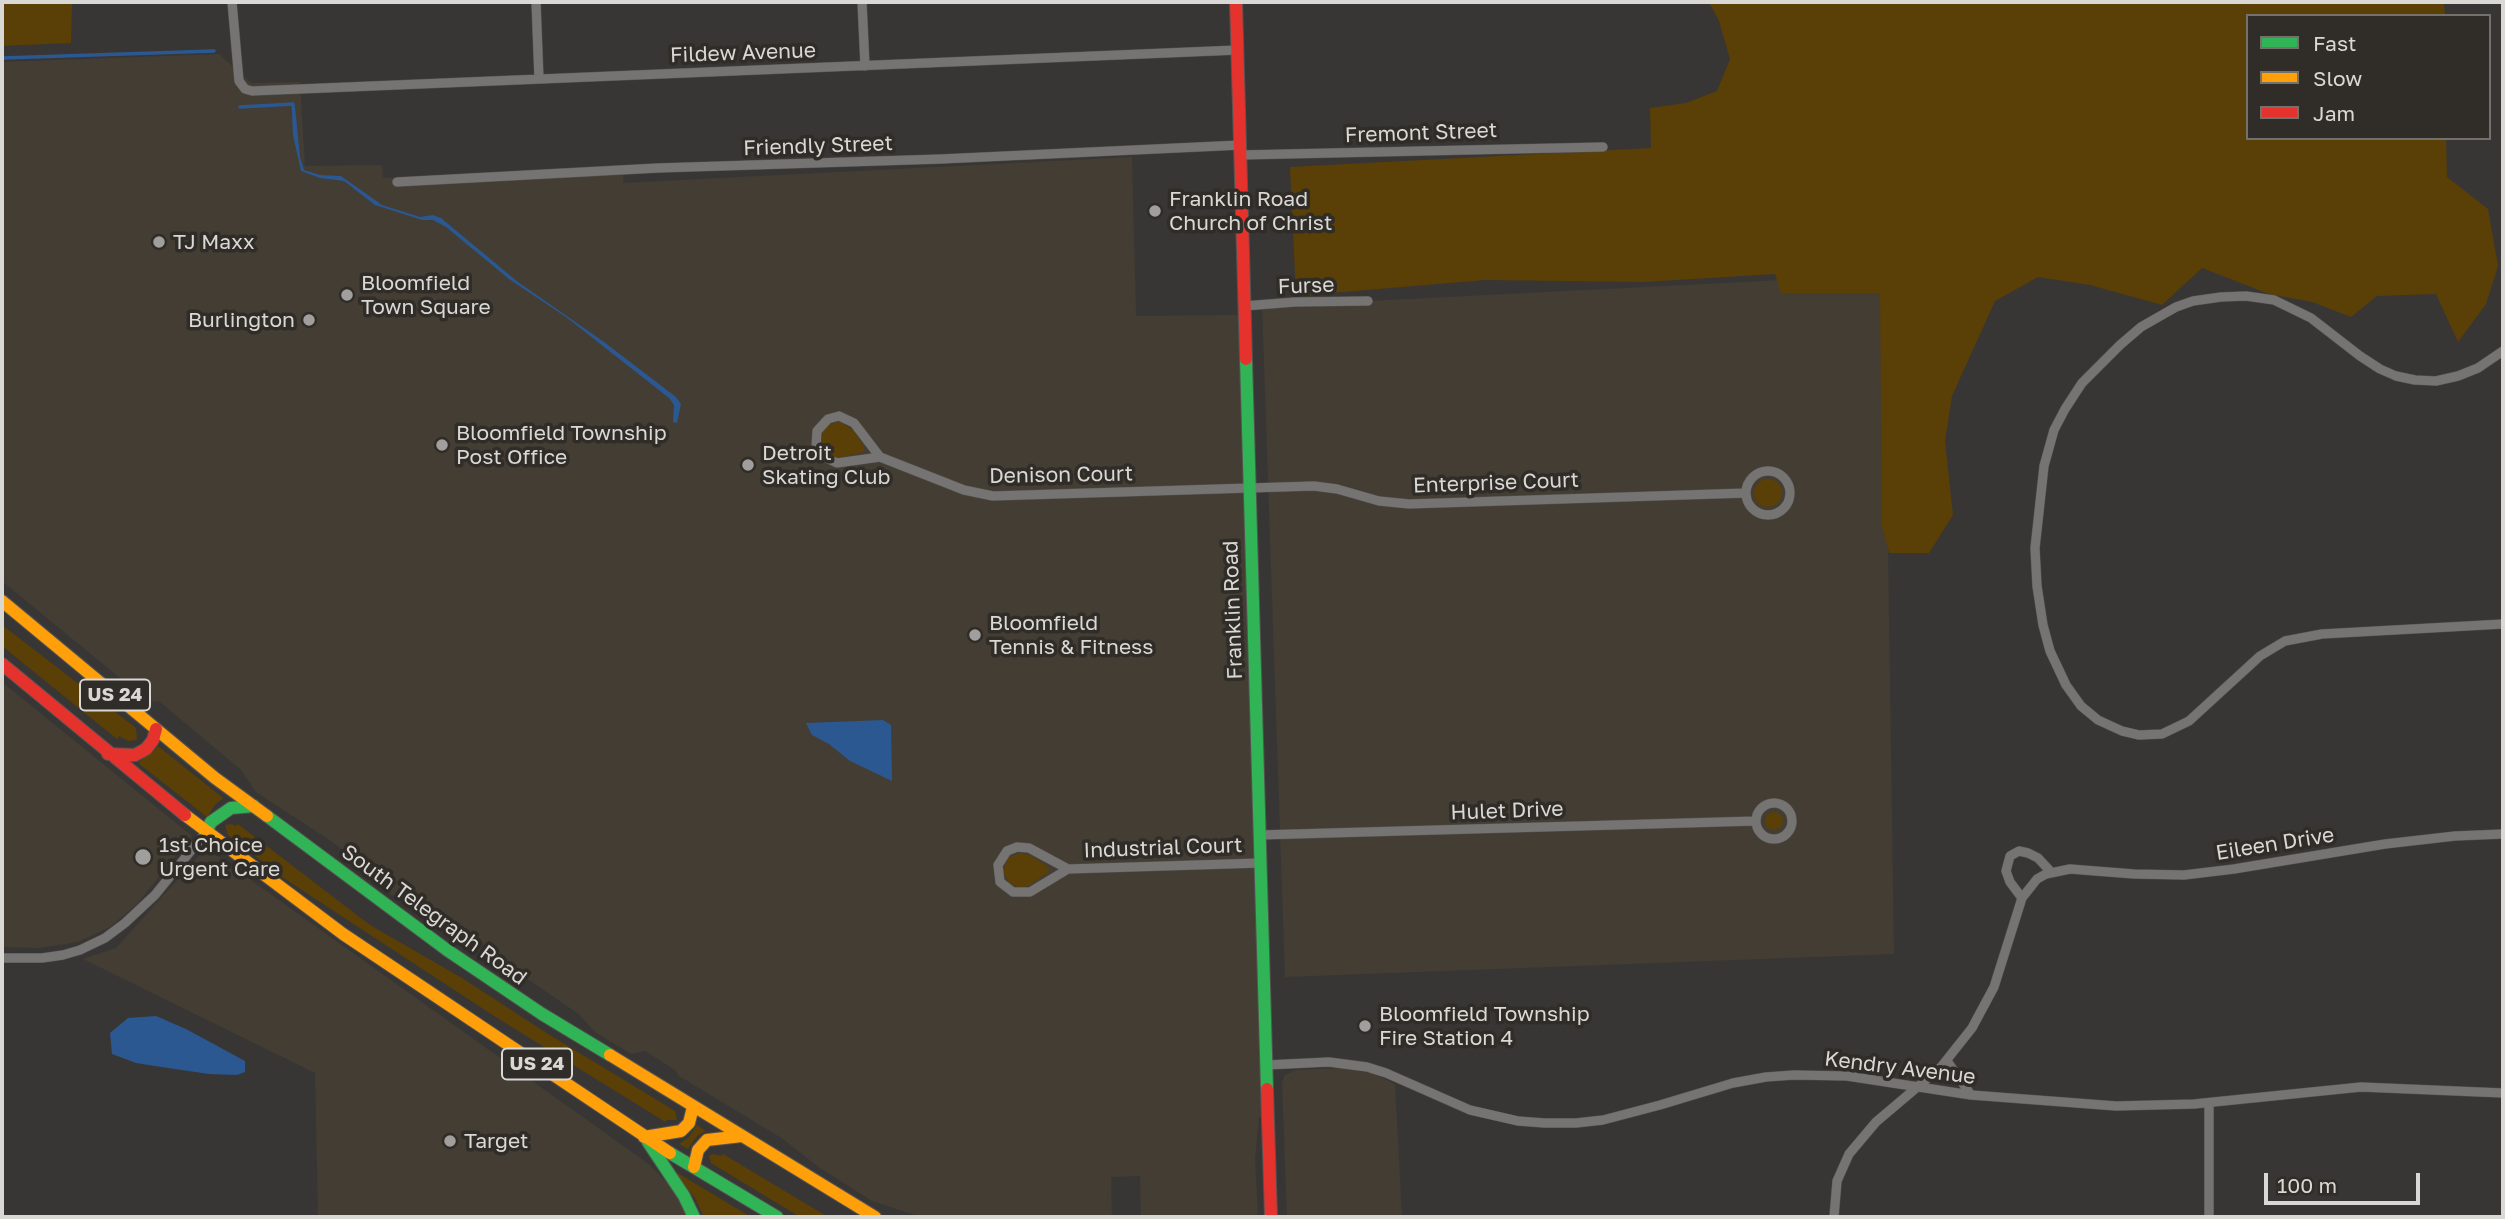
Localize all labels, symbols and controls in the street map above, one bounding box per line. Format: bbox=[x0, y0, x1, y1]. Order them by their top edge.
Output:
legend bbox=[2246, 14, 2491, 140]
text: Fast bbox=[2313, 30, 2356, 56]
street label: Fildew Avenue bbox=[670, 38, 816, 68]
text: Slow bbox=[2313, 65, 2362, 91]
text: Jam bbox=[2313, 100, 2355, 126]
street label: Fremont Street bbox=[1344, 118, 1498, 148]
street label: Friendly Street bbox=[743, 131, 893, 161]
place label: Franklin Road Church of Christ bbox=[1169, 186, 1332, 236]
marker: Franklin Road Church of Christ bbox=[1147, 203, 1163, 219]
place label: TJ Maxx bbox=[173, 229, 254, 255]
marker: TJ Maxx bbox=[151, 234, 167, 250]
place label: Bloomfield Town Square bbox=[361, 270, 491, 320]
street label: Furse bbox=[1277, 272, 1335, 300]
marker: Bloomfield Town Square bbox=[339, 287, 355, 303]
place label: Burlington bbox=[188, 307, 295, 333]
marker: Burlington bbox=[301, 312, 317, 328]
place label: Bloomfield Township Post Office bbox=[456, 420, 667, 470]
marker: Bloomfield Township Post Office bbox=[434, 437, 450, 453]
place label: Detroit Skating Club bbox=[762, 440, 890, 490]
marker: Detroit Skating Club bbox=[740, 457, 756, 473]
street label: Denison Court bbox=[989, 461, 1133, 489]
street label: Enterprise Court bbox=[1413, 468, 1579, 498]
street label: Franklin Road bbox=[1218, 540, 1248, 680]
place label: Bloomfield Tennis & Fitness bbox=[989, 610, 1153, 660]
marker: Bloomfield Tennis & Fitness bbox=[967, 627, 983, 643]
road number: US 24 bbox=[80, 680, 150, 710]
street label: Hulet Drive bbox=[1450, 796, 1564, 826]
street label: Eileen Drive bbox=[2214, 822, 2336, 866]
place label: 1st Choice Urgent Care bbox=[159, 832, 280, 882]
street label: Industrial Court bbox=[1083, 833, 1243, 863]
street label: South Telegraph Road bbox=[337, 839, 531, 991]
marker: 1st Choice Urgent Care bbox=[133, 847, 153, 867]
place label: Bloomfield Township Fire Station 4 bbox=[1379, 1001, 1590, 1051]
marker: Bloomfield Township Fire Station 4 bbox=[1357, 1018, 1373, 1034]
street label: Kendry Avenue bbox=[1823, 1046, 1977, 1090]
road number: US 24 bbox=[502, 1048, 572, 1080]
place label: Target bbox=[464, 1128, 528, 1154]
marker: Target bbox=[442, 1133, 458, 1149]
scale bar bbox=[2267, 1160, 2423, 1204]
text: 100 m bbox=[2277, 1172, 2337, 1198]

